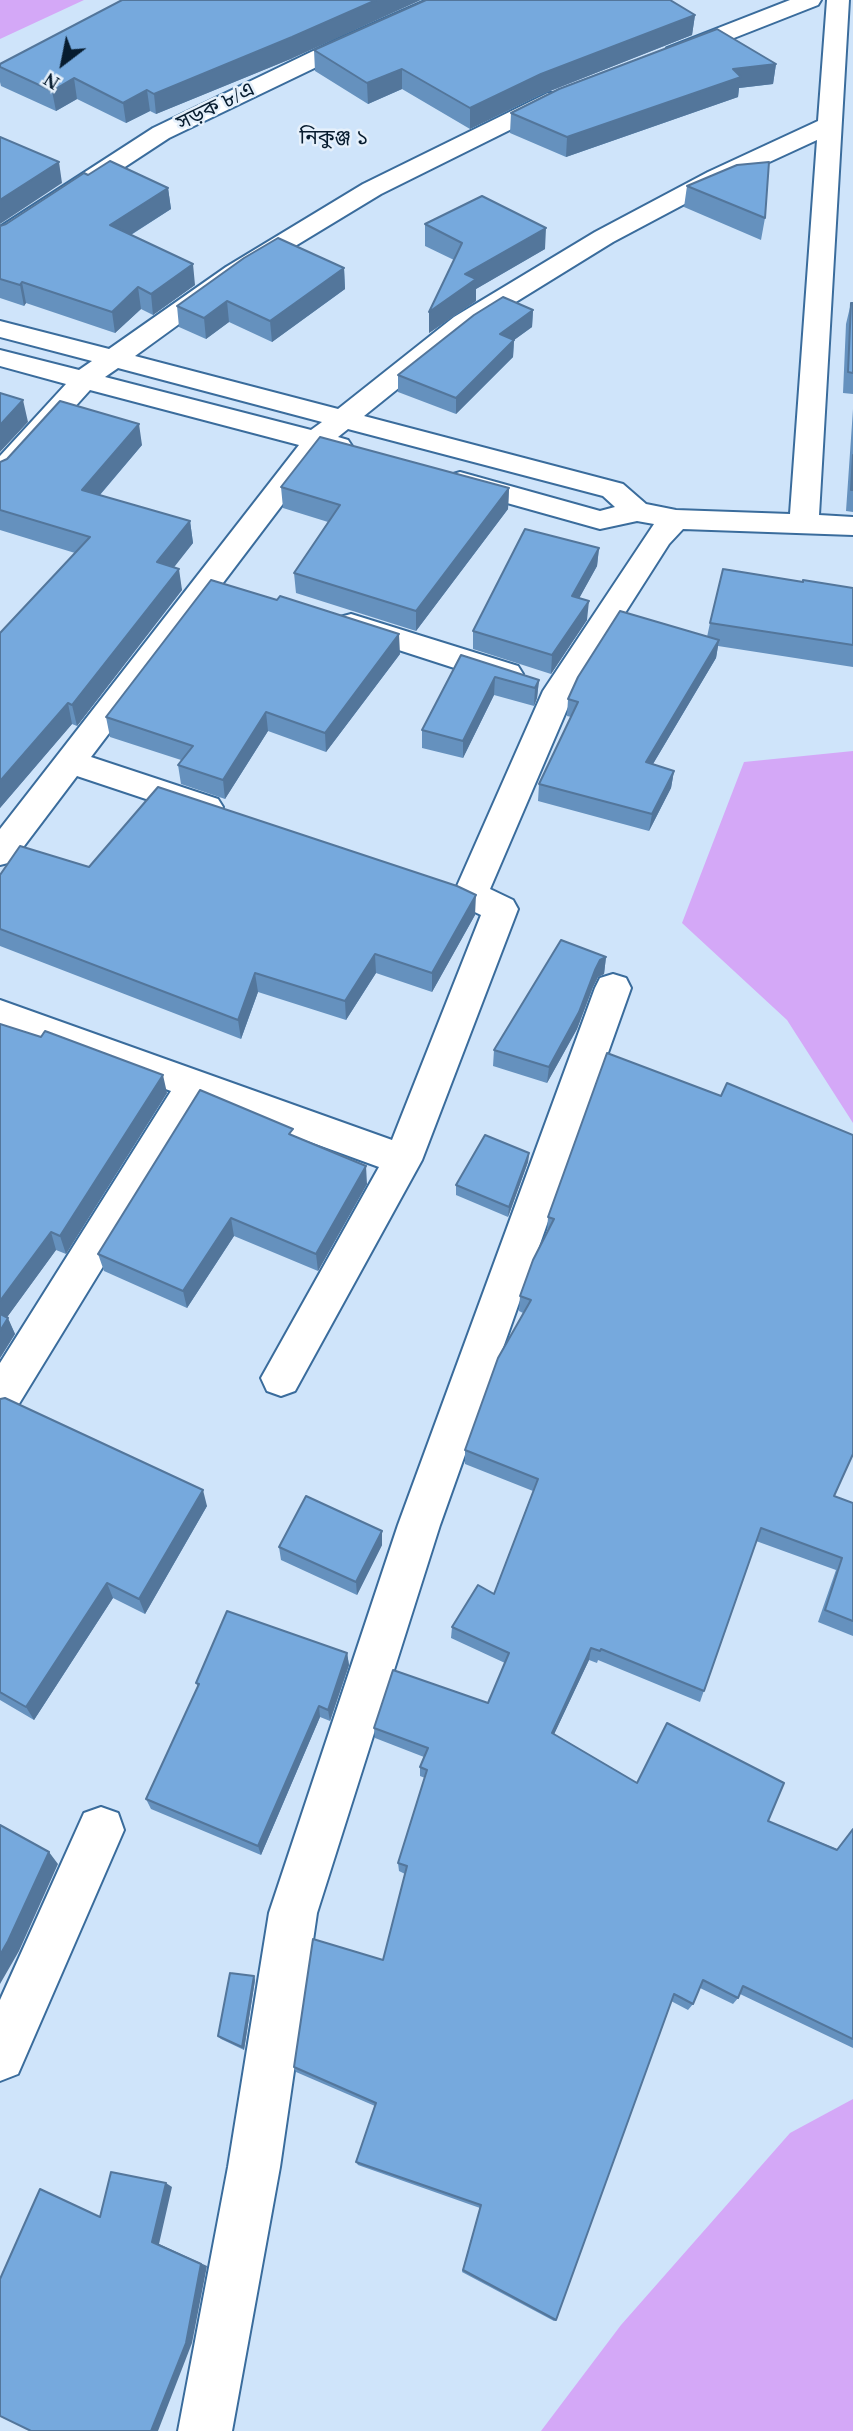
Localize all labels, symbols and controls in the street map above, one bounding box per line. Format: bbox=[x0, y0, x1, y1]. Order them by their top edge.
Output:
north arrow bbox=[28, 28, 98, 98]
text: N bbox=[40, 69, 63, 94]
street label: সড়ক ৮/এ bbox=[173, 77, 259, 137]
district label: নিকুঞ্জ ১ bbox=[300, 125, 368, 151]

